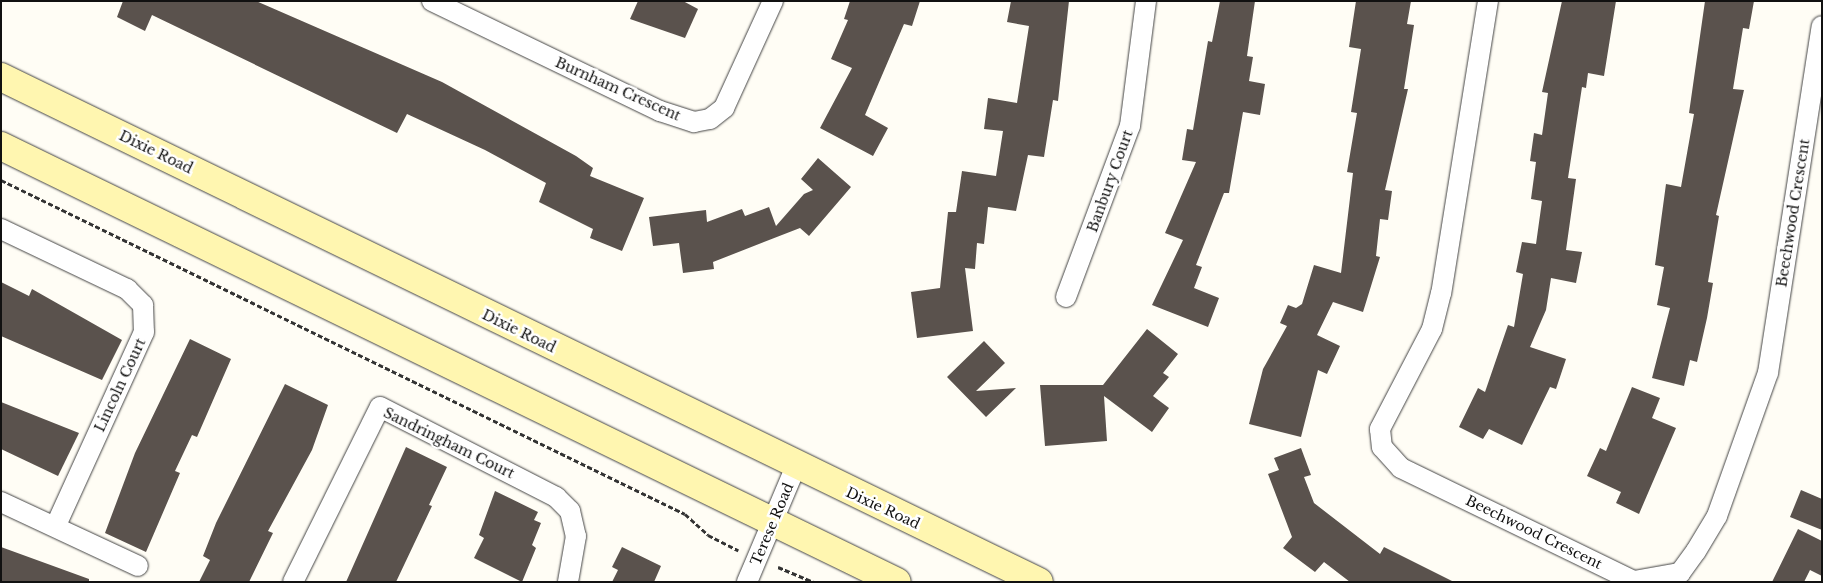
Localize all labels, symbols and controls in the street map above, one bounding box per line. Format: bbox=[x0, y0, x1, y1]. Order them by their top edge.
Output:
street label: Burnham Crescent bbox=[553, 54, 683, 124]
street label: Dixie Road bbox=[116, 127, 196, 177]
street label: Banbury Court bbox=[1084, 127, 1136, 235]
street label: Beechwood Crescent bbox=[1773, 138, 1813, 288]
street label: Dixie Road bbox=[479, 306, 559, 356]
street label: Lincoln Court bbox=[91, 336, 149, 434]
street label: Sandringham Court bbox=[381, 404, 517, 482]
street label: Terese Road bbox=[747, 480, 797, 568]
street label: Dixie Road bbox=[843, 484, 923, 532]
street label: Beechwood Crescent bbox=[1463, 492, 1605, 572]

